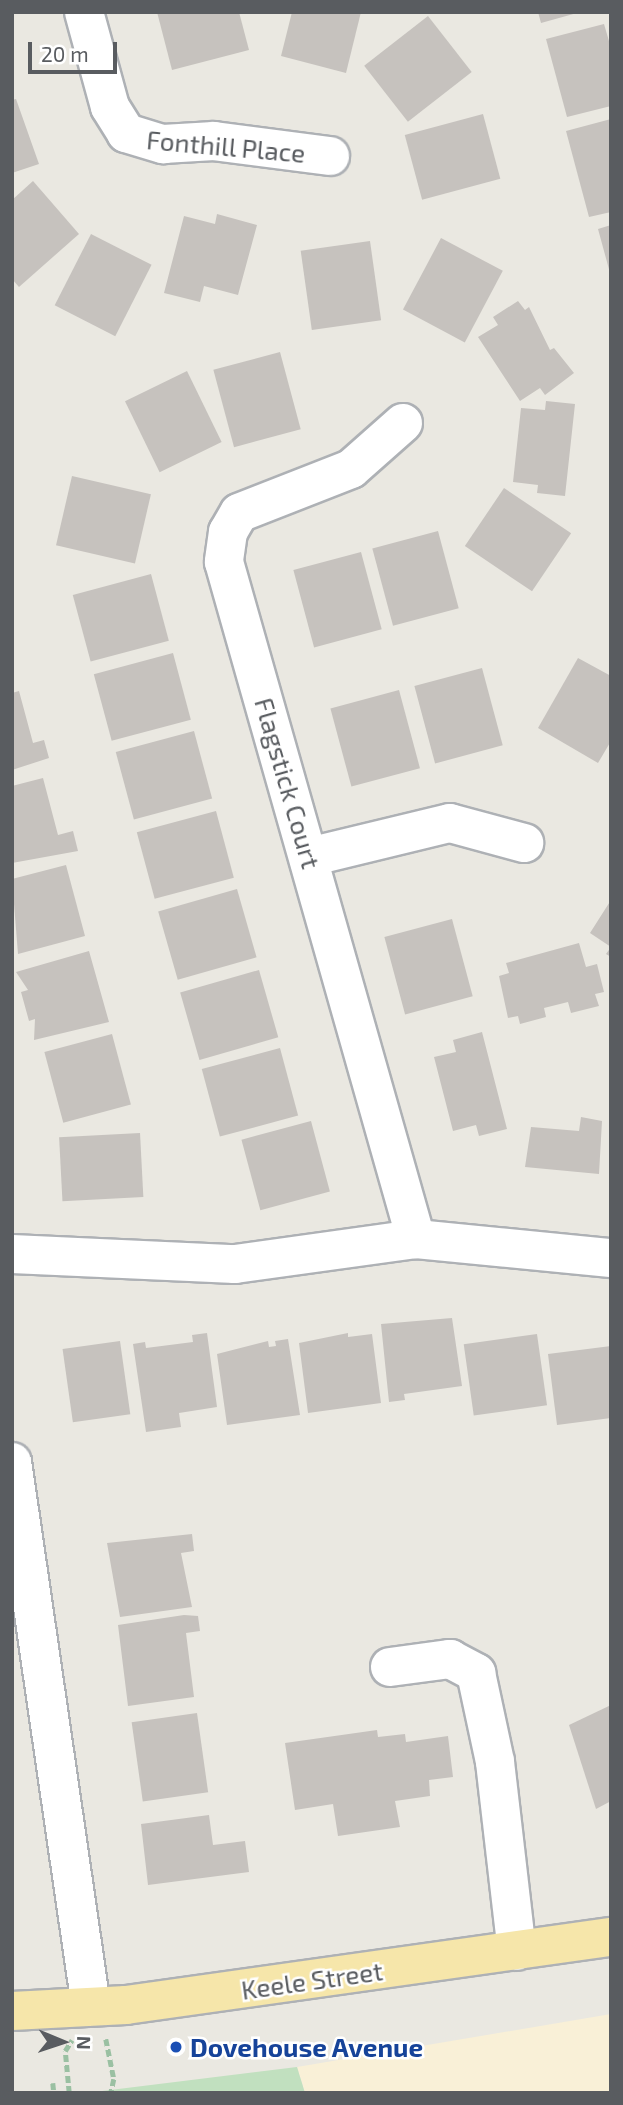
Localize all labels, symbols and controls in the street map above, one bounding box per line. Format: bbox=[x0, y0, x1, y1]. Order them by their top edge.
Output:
scale bar bbox=[32, 28, 121, 72]
text: 20 m bbox=[41, 41, 89, 66]
street label: Fonthill Place bbox=[145, 123, 307, 169]
street label: Flagstick Court bbox=[249, 694, 327, 872]
street label: Keele Street bbox=[239, 1955, 385, 2005]
north arrow bbox=[28, 2007, 98, 2077]
place label: Dovehouse Avenue bbox=[190, 2031, 424, 2063]
text: N bbox=[73, 2035, 96, 2050]
marker: Dovehouse Avenue bbox=[168, 2039, 184, 2055]

